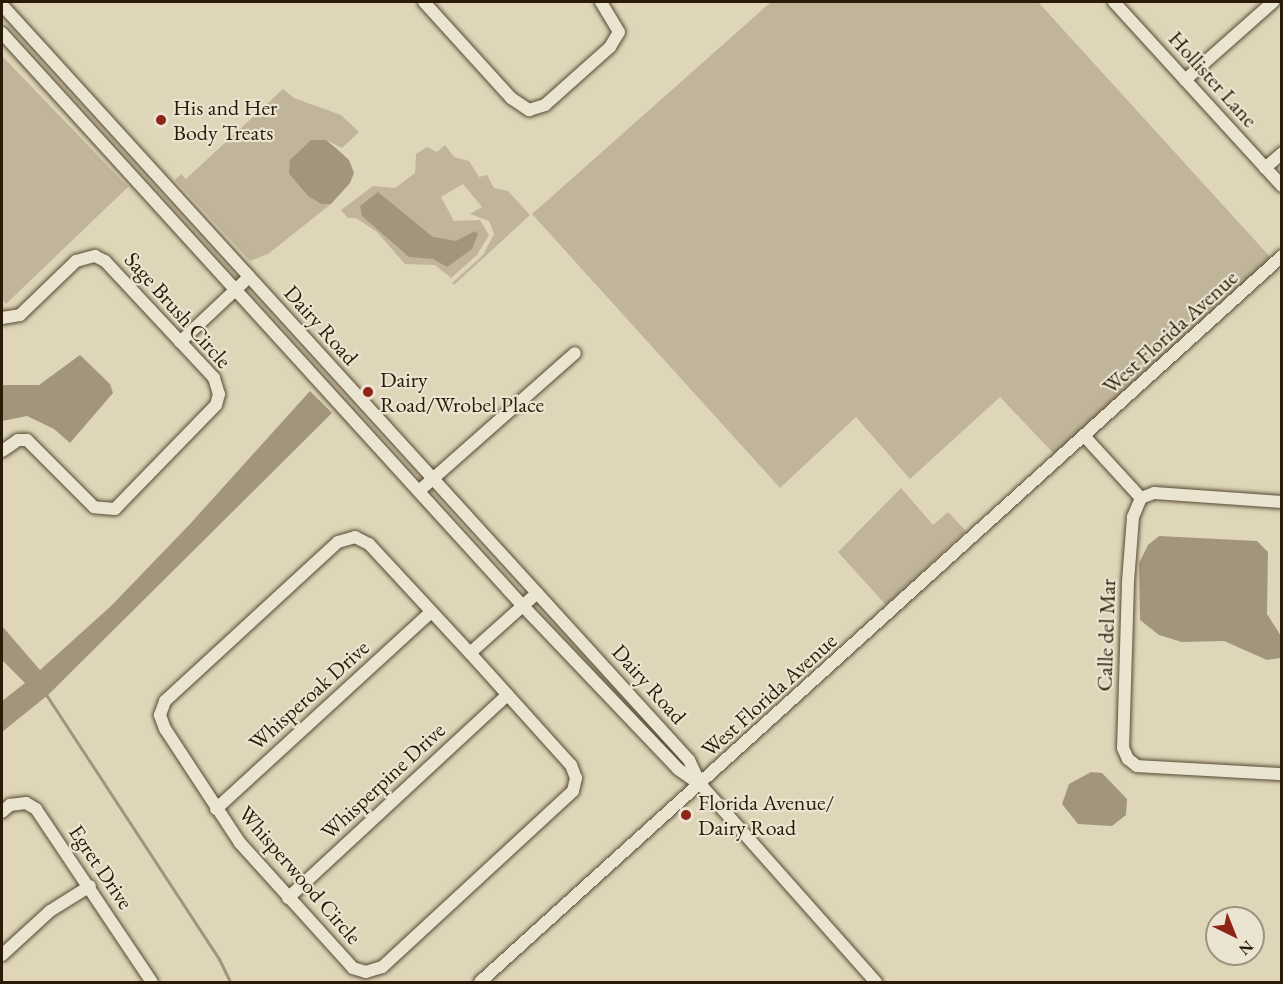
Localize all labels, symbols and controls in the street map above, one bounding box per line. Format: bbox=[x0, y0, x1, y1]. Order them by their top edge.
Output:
street label: Hollister Lane bbox=[1163, 25, 1263, 133]
place label: His and Her Body Treats bbox=[173, 94, 277, 146]
marker: His and Her Body Treats bbox=[154, 113, 168, 127]
street label: Sage Brush Circle bbox=[119, 246, 237, 374]
street label: West Florida Avenue bbox=[1097, 264, 1243, 400]
street label: Dairy Road bbox=[278, 280, 364, 370]
place label: Dairy Road/Wrobel Place bbox=[380, 366, 544, 418]
marker: Dairy Road/Wrobel Place bbox=[361, 385, 375, 399]
street label: Calle del Mar bbox=[1091, 578, 1121, 692]
street label: West Florida Avenue bbox=[696, 627, 842, 763]
street label: Whisperoak Drive bbox=[244, 634, 374, 756]
street label: Dairy Road bbox=[606, 639, 692, 729]
street label: Whisperpine Drive bbox=[316, 717, 450, 845]
place label: Florida Avenue/ Dairy Road bbox=[698, 789, 834, 840]
street label: Whisperwood Circle bbox=[233, 801, 367, 949]
marker: Florida Avenue/ Dairy Road bbox=[679, 808, 693, 822]
street label: Egret Drive bbox=[63, 820, 139, 914]
north arrow bbox=[1205, 906, 1265, 966]
text: N bbox=[1234, 936, 1258, 960]

